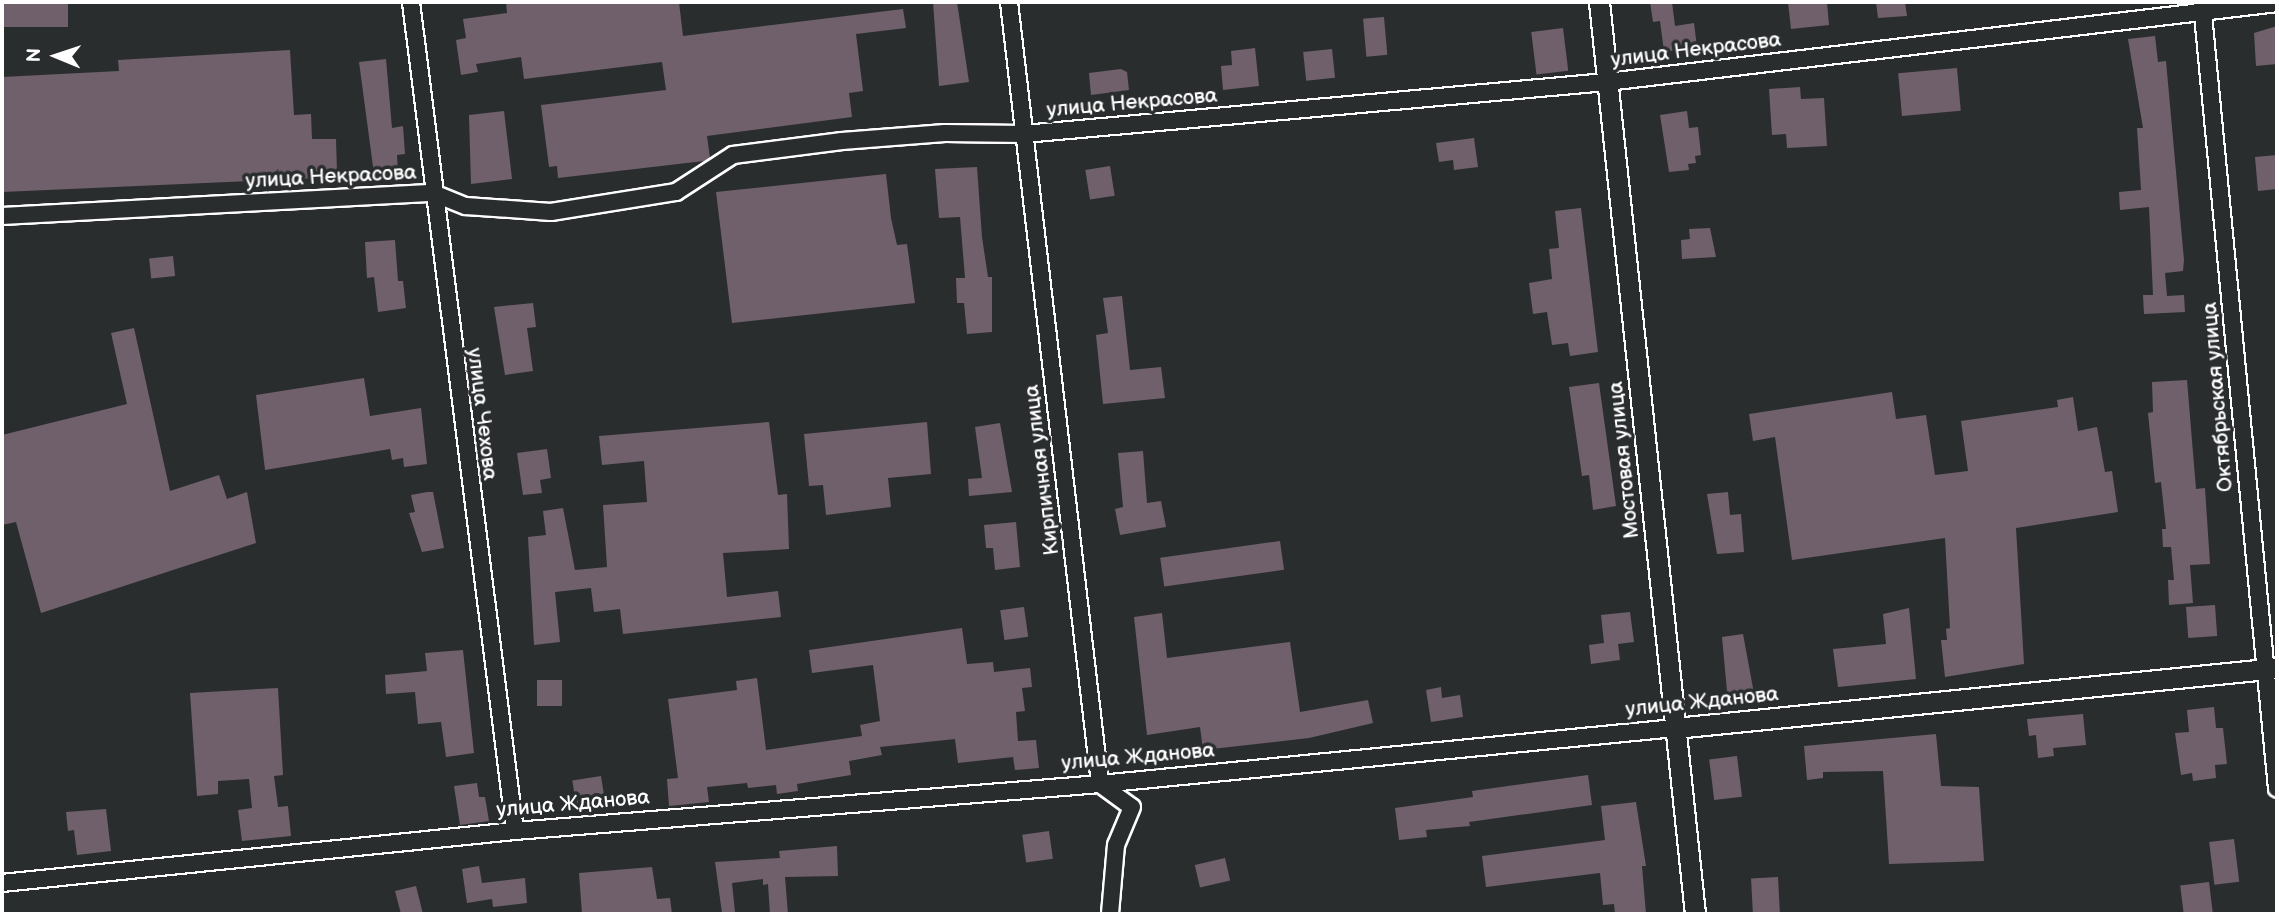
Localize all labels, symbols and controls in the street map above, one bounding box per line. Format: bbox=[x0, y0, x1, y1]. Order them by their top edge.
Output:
north arrow bbox=[21, 21, 91, 91]
street label: улица Некрасова bbox=[1610, 27, 1782, 73]
text: N bbox=[23, 48, 46, 63]
street label: улица Некрасова bbox=[1046, 83, 1218, 123]
street label: улица Некрасова bbox=[245, 160, 417, 194]
street label: Октябрьская улица bbox=[2197, 301, 2239, 493]
street label: улица Чехова bbox=[461, 346, 503, 482]
street label: Мостовая улица bbox=[1603, 380, 1645, 540]
street label: Кирпичная улица bbox=[1019, 383, 1065, 557]
street label: улица Жданова bbox=[1624, 681, 1780, 723]
street label: улица Жданова bbox=[1060, 738, 1216, 776]
street label: улица Жданова bbox=[495, 785, 651, 823]

